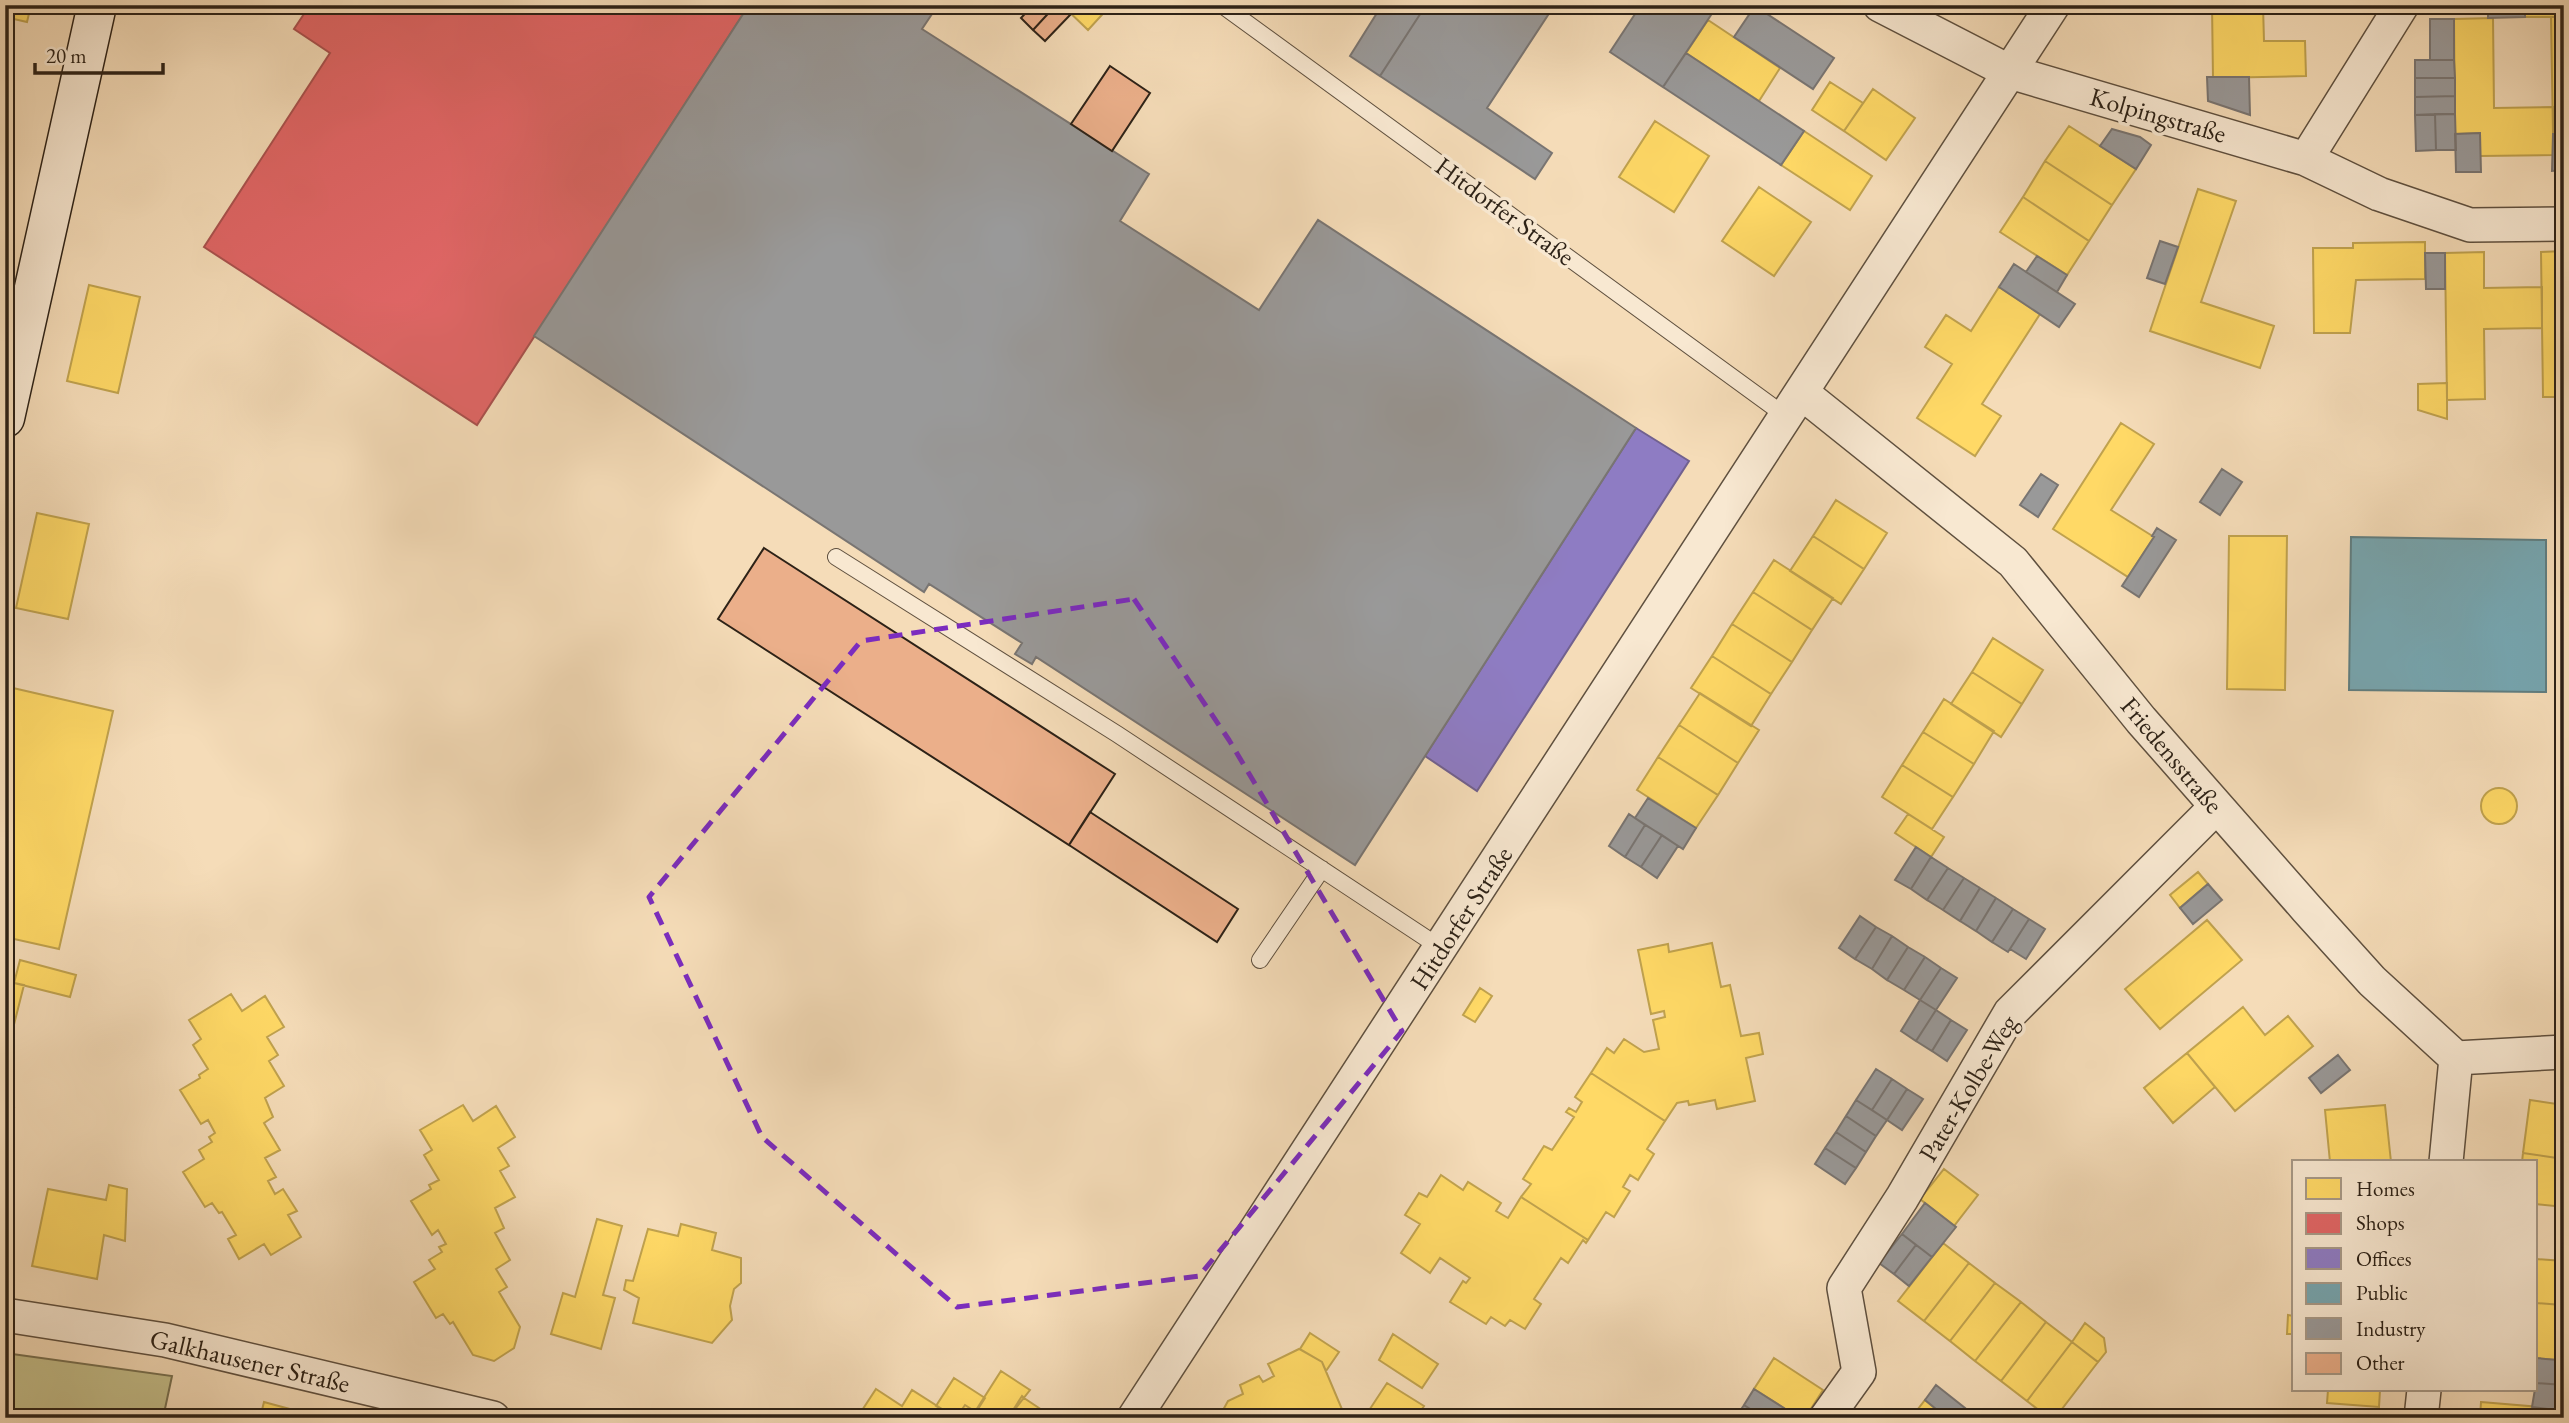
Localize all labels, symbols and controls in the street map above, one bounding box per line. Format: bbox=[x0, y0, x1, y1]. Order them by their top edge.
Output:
scale bar bbox=[35, 32, 163, 76]
text: 20 m bbox=[46, 42, 87, 69]
street label: Kolpingstraße bbox=[2086, 79, 2230, 151]
street label: Hitdorfer Straße bbox=[1428, 149, 1582, 273]
street label: Friedensstraße bbox=[2113, 689, 2231, 821]
street label: Hitdorfer Straße bbox=[1402, 840, 1520, 996]
street label: Pater-Kolbe-Weg bbox=[1911, 1008, 2026, 1168]
legend bbox=[2292, 1160, 2538, 1392]
text: Homes bbox=[2356, 1175, 2415, 1202]
text: Shops bbox=[2356, 1209, 2405, 1236]
text: Offices bbox=[2356, 1245, 2412, 1272]
text: Public bbox=[2356, 1279, 2408, 1306]
text: Industry bbox=[2356, 1315, 2426, 1342]
street label: Galkhausener Straße bbox=[147, 1321, 353, 1401]
text: Other bbox=[2356, 1349, 2405, 1376]

